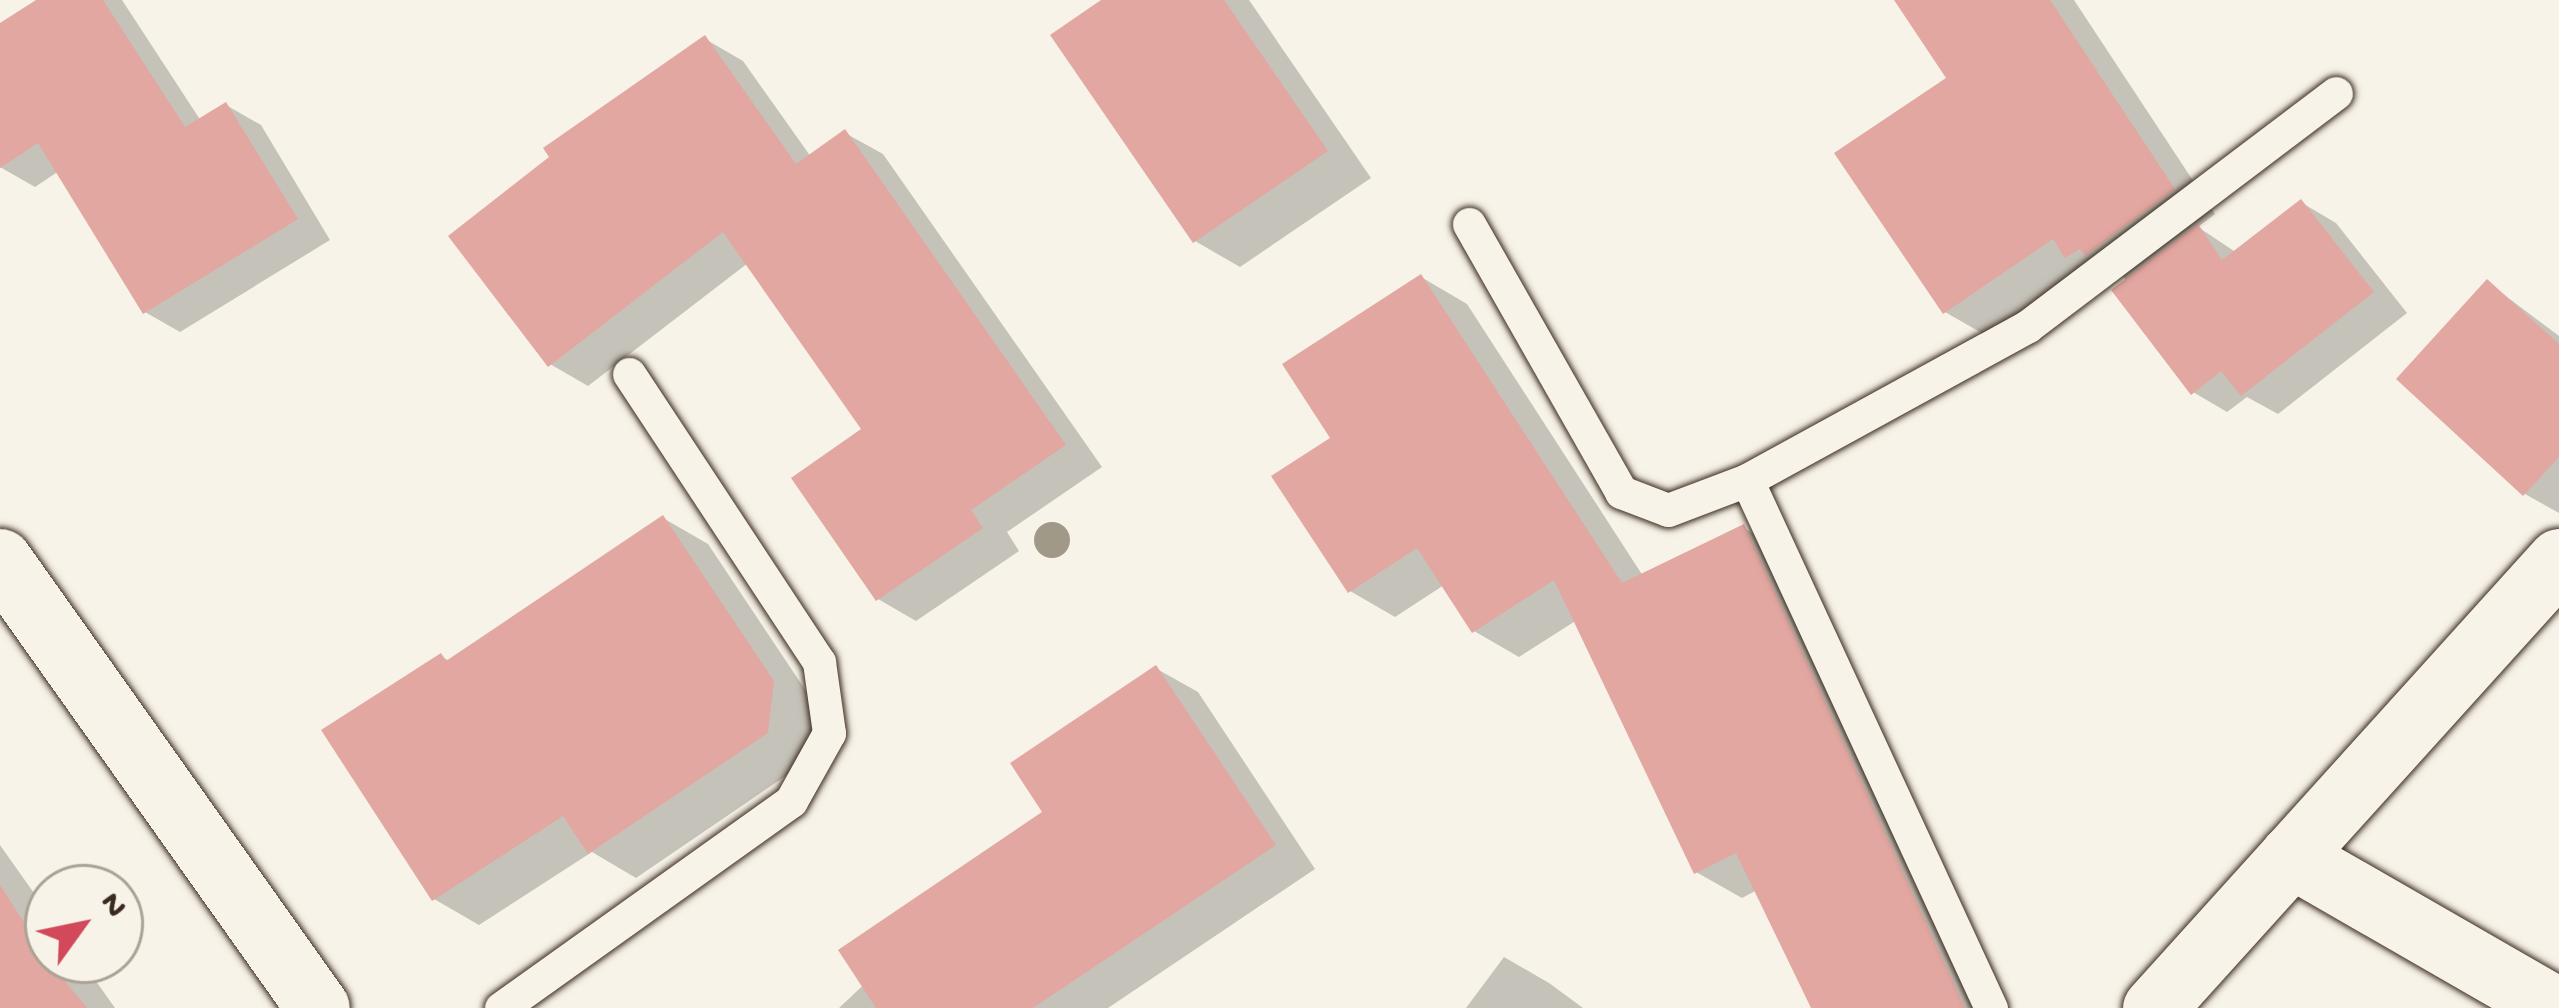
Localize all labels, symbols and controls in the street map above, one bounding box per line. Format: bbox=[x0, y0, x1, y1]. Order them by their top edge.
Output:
north arrow bbox=[24, 864, 144, 984]
text: N bbox=[90, 887, 133, 925]

